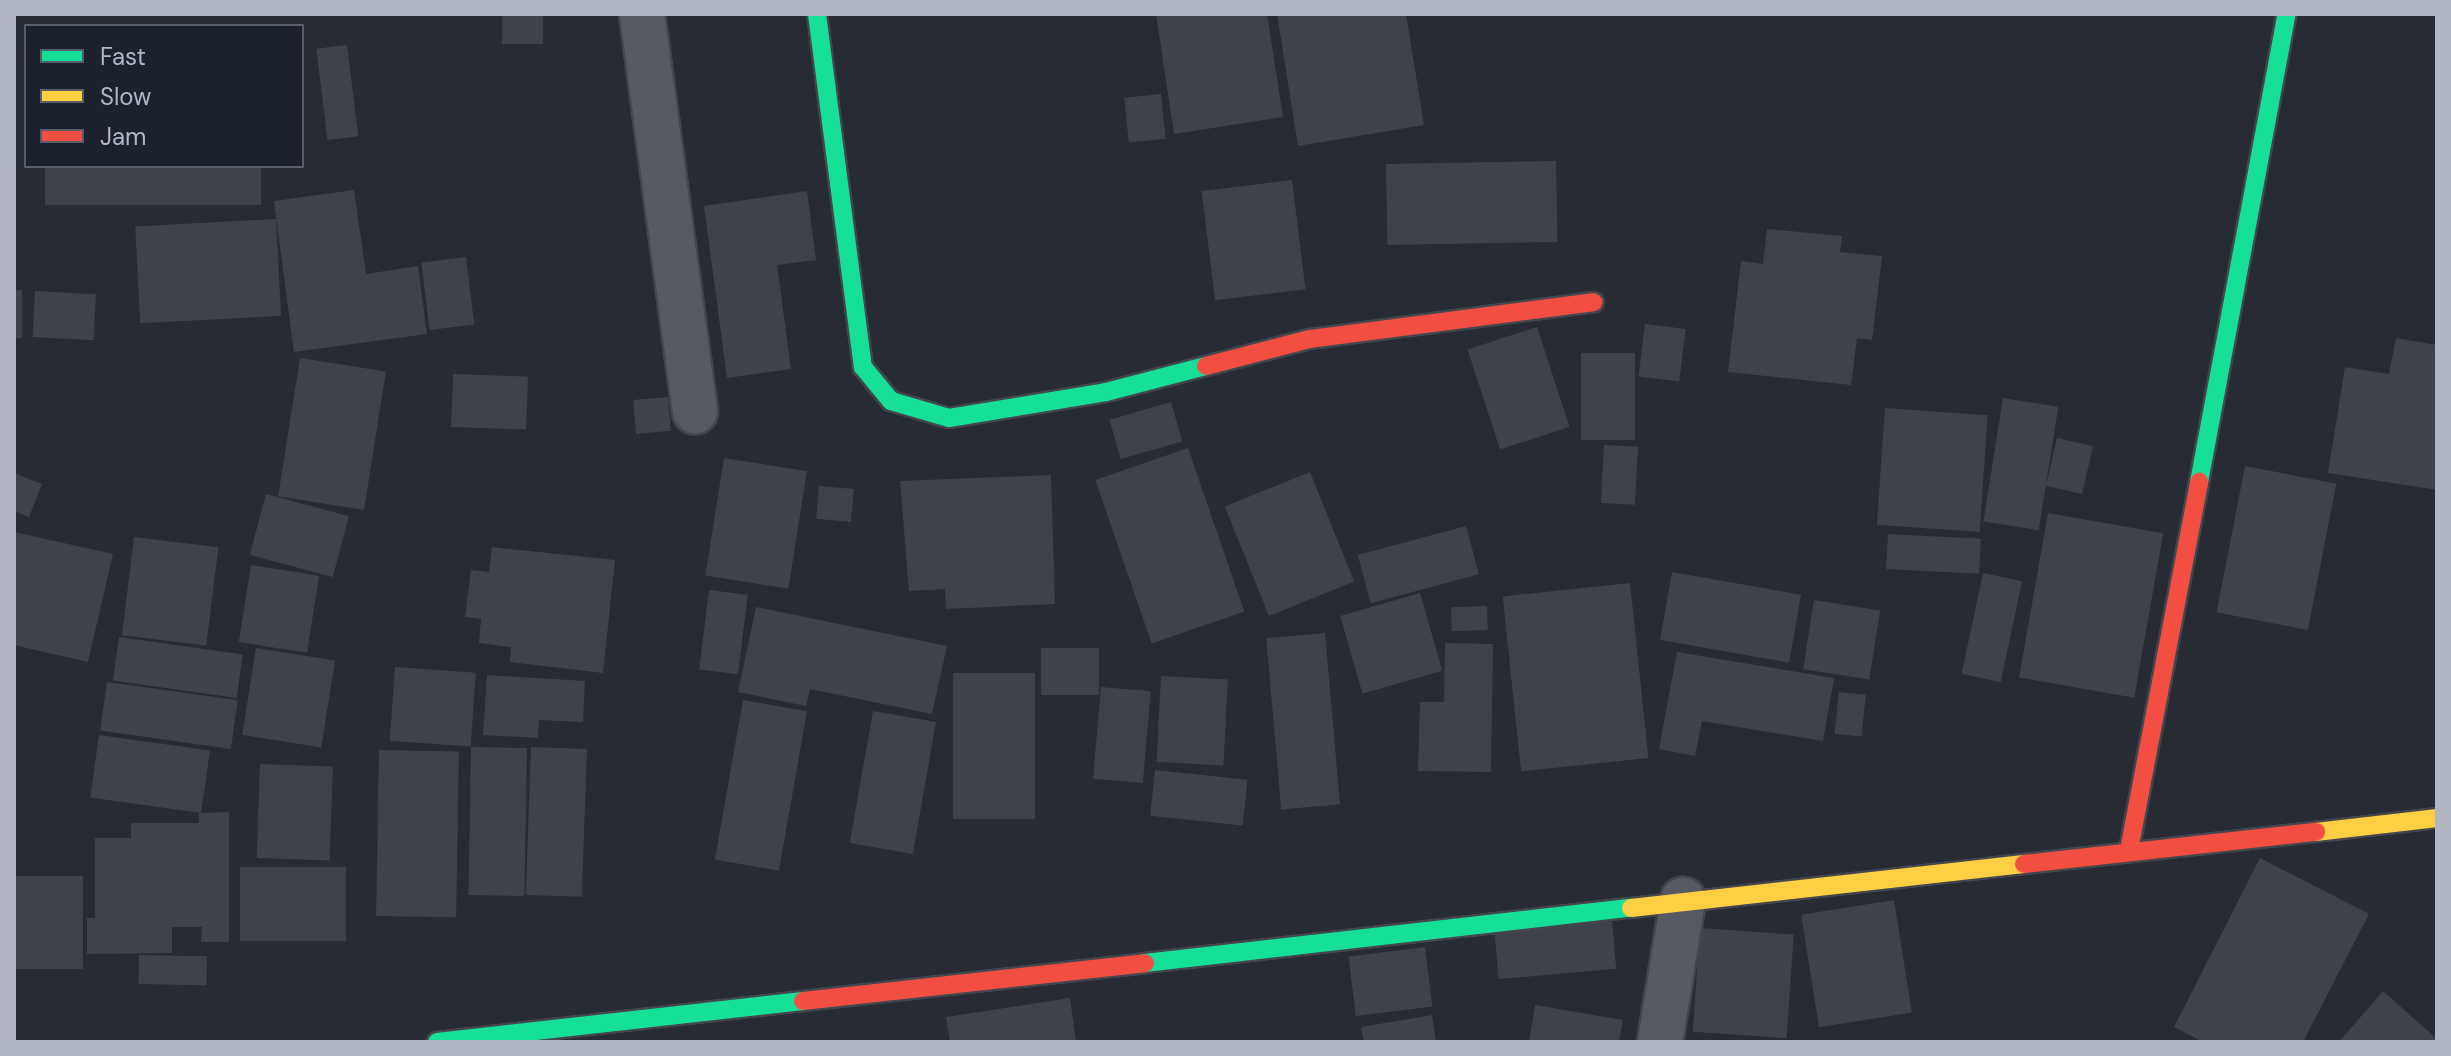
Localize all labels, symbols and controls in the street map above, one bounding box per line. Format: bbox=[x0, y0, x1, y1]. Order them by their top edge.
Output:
legend bbox=[24, 24, 304, 168]
text: Fast bbox=[100, 41, 146, 72]
text: Slow bbox=[100, 81, 151, 112]
text: Jam bbox=[100, 121, 146, 152]

